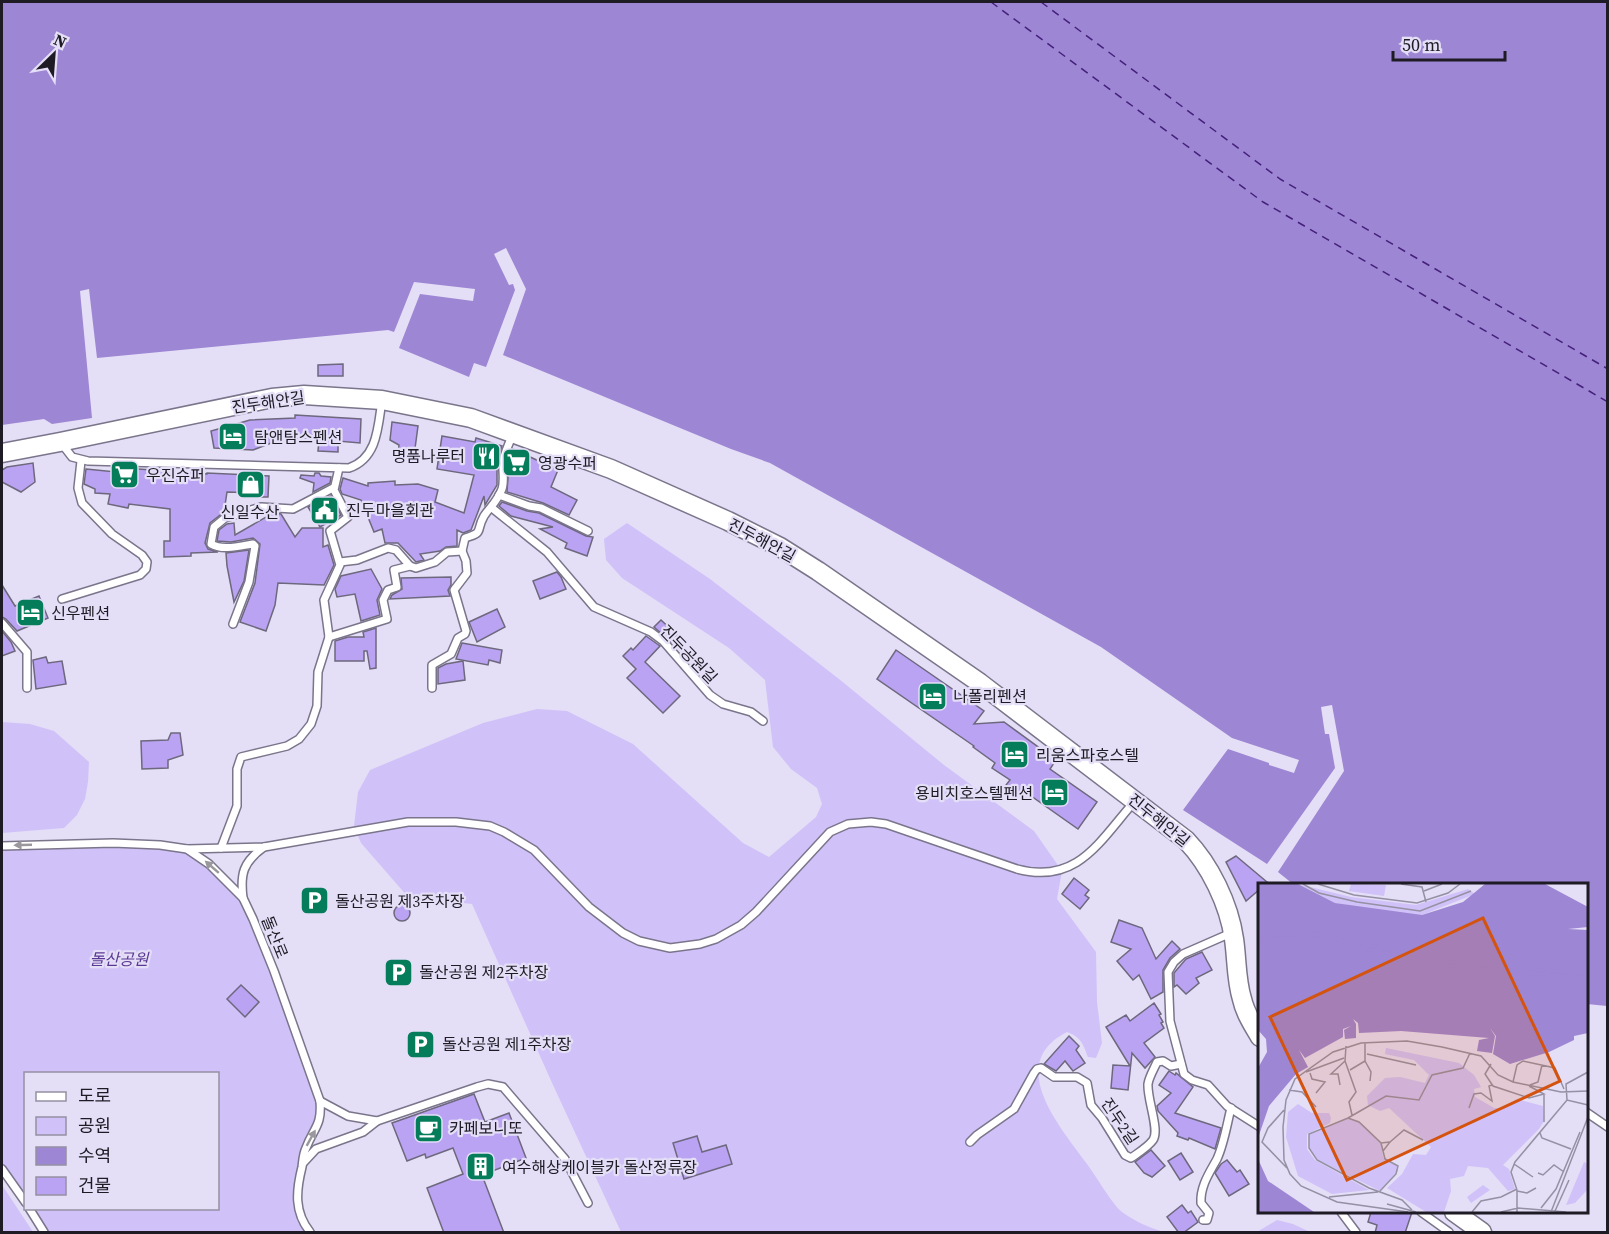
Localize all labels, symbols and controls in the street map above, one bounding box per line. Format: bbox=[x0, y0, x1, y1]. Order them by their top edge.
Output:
north arrow bbox=[24, 24, 84, 84]
scale bar bbox=[1393, 24, 1506, 62]
text: N bbox=[50, 28, 71, 53]
text: 50 m bbox=[1402, 32, 1440, 57]
street label: 진두해안길 bbox=[230, 386, 306, 418]
hotel icon: 탐앤탐스펜션 bbox=[217, 421, 249, 453]
place label: 탐앤탐스펜션 bbox=[254, 426, 342, 448]
restaurant icon: 명품나루터 bbox=[470, 440, 502, 472]
place label: 명품나루터 bbox=[391, 445, 465, 467]
supermarket icon: 영광수퍼 bbox=[501, 447, 533, 479]
place label: 영광수퍼 bbox=[538, 452, 597, 474]
supermarket icon: 우진슈퍼 bbox=[109, 459, 141, 491]
place label: 우진슈퍼 bbox=[146, 464, 205, 486]
shop icon: 신일수산 bbox=[234, 468, 266, 500]
public building icon: 진두마을회관 bbox=[309, 494, 341, 526]
place label: 진두마을회관 bbox=[346, 499, 435, 521]
place label: 신일수산 bbox=[221, 501, 280, 523]
street label: 진두해안길 bbox=[724, 513, 800, 567]
hotel icon: 신우펜션 bbox=[14, 597, 46, 629]
place label: 신우펜션 bbox=[51, 602, 110, 624]
street label: 진두공원길 bbox=[656, 620, 722, 688]
hotel icon: 나폴리펜션 bbox=[916, 680, 948, 712]
place label: 나폴리펜션 bbox=[953, 685, 1027, 707]
hotel icon: 리움스파호스텔 bbox=[999, 739, 1031, 771]
place label: 리움스파호스텔 bbox=[1036, 744, 1139, 766]
hotel icon: 용비치호스텔펜션 bbox=[1038, 777, 1070, 809]
place label: 용비치호스텔펜션 bbox=[915, 782, 1033, 804]
street label: 진두해안길 bbox=[1123, 788, 1195, 852]
one-way arrow bbox=[14, 841, 33, 850]
one-way arrow bbox=[205, 861, 220, 874]
inset map bbox=[1258, 883, 1588, 1213]
parking icon: 돌산공원 제3주차장 bbox=[298, 885, 330, 917]
place label: 돌산공원 제3주차장 bbox=[335, 890, 465, 912]
street label: 돌산로 bbox=[257, 912, 294, 962]
park label: 돌산공원 bbox=[90, 948, 150, 970]
parking icon: 돌산공원 제2주차장 bbox=[382, 956, 414, 988]
place label: 돌산공원 제2주차장 bbox=[419, 961, 549, 983]
parking icon: 돌산공원 제1주차장 bbox=[405, 1028, 437, 1060]
place label: 돌산공원 제1주차장 bbox=[442, 1033, 572, 1055]
legend bbox=[24, 1072, 219, 1210]
text: 도로 bbox=[78, 1083, 111, 1108]
street label: 진두2길 bbox=[1096, 1093, 1144, 1149]
cafe icon: 카페보니또 bbox=[412, 1112, 444, 1144]
text: 공원 bbox=[78, 1113, 111, 1138]
place label: 카페보니또 bbox=[449, 1117, 523, 1139]
one-way arrow bbox=[306, 1129, 316, 1146]
text: 수역 bbox=[78, 1143, 111, 1168]
building icon: 여수해상케이블카 돌산정류장 bbox=[465, 1151, 497, 1183]
place label: 여수해상케이블카 돌산정류장 bbox=[502, 1156, 697, 1178]
text: 건물 bbox=[78, 1173, 111, 1198]

